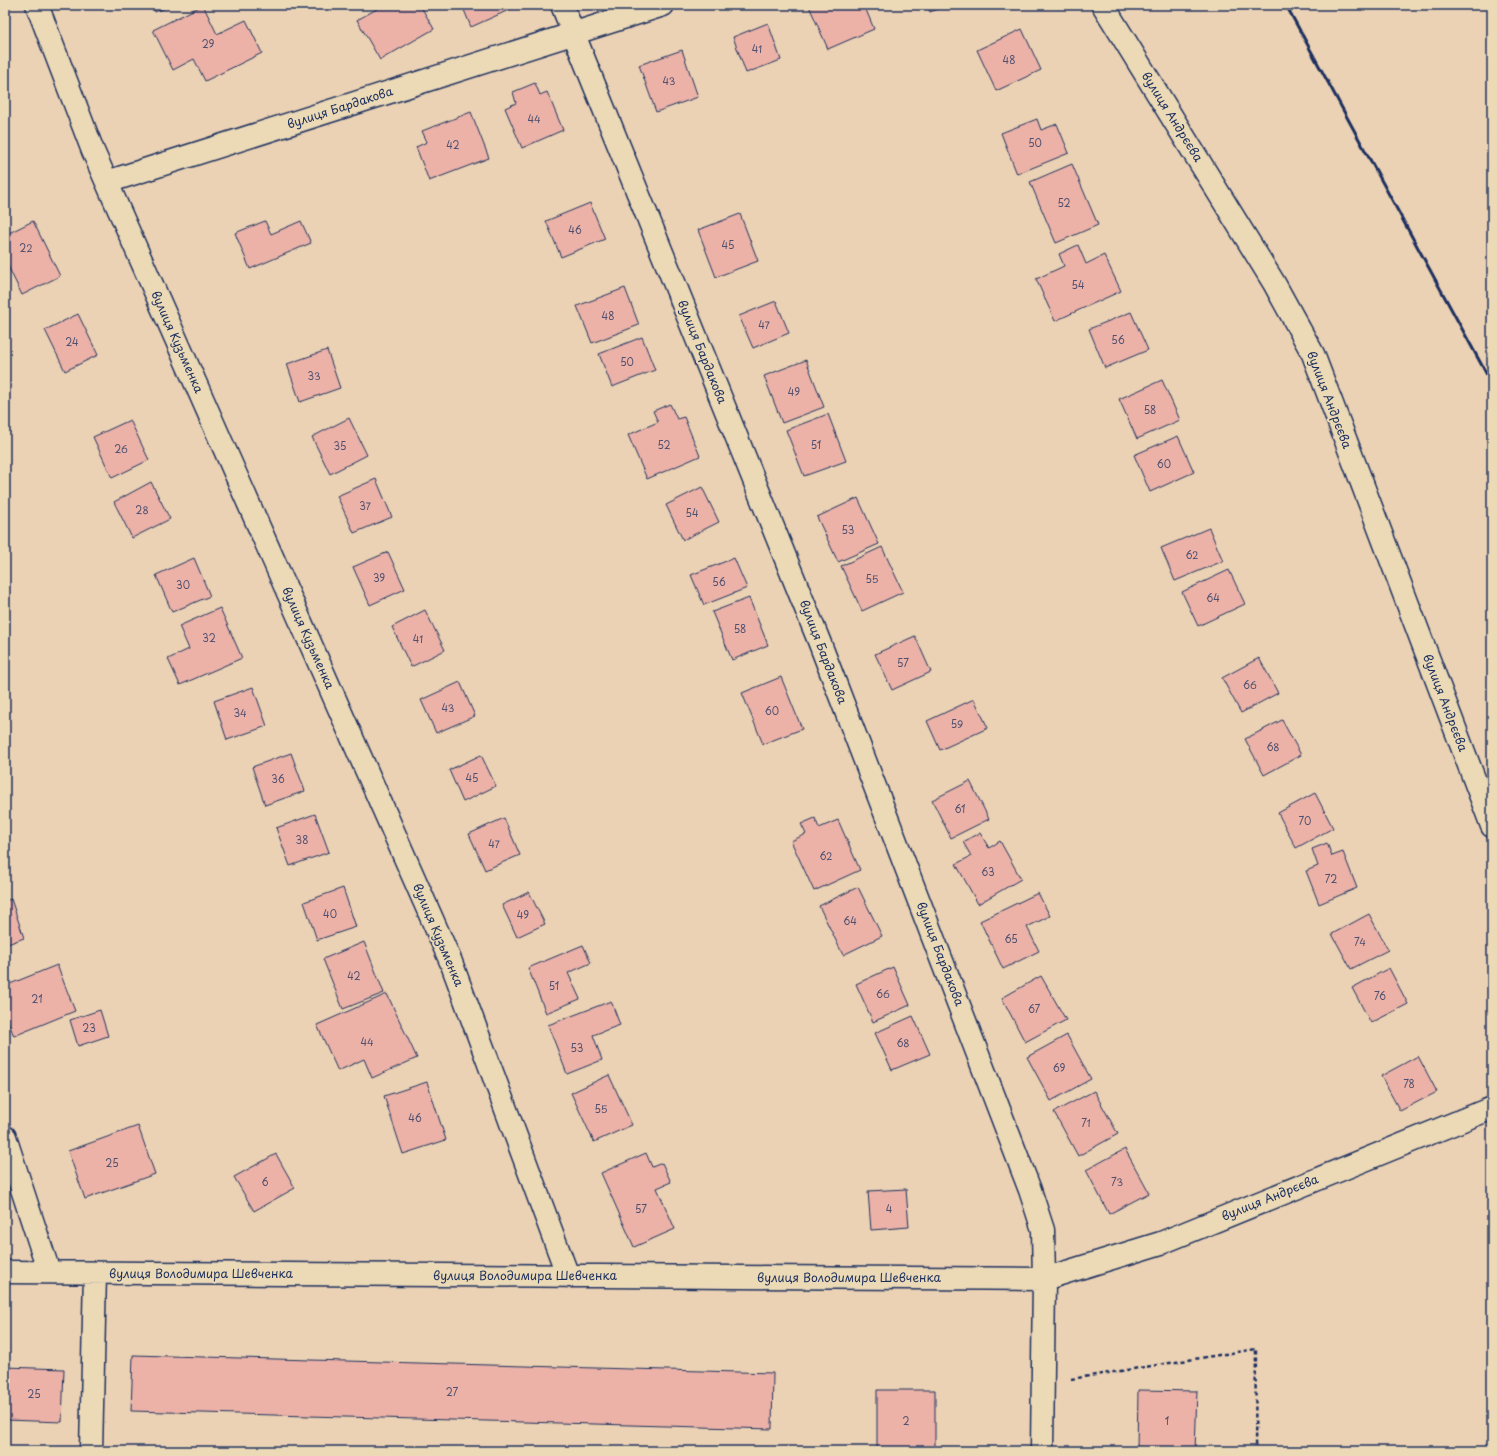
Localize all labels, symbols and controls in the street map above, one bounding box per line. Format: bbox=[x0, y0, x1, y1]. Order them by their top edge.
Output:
house number: 29 bbox=[202, 36, 215, 51]
house number: 41 bbox=[752, 41, 762, 56]
house number: 48 bbox=[1003, 52, 1015, 67]
street label: вулиця Андрєєва bbox=[1138, 68, 1208, 165]
house number: 43 bbox=[663, 73, 676, 88]
street label: вулиця Бардакова bbox=[284, 81, 396, 133]
house number: 44 bbox=[527, 111, 541, 126]
house number: 50 bbox=[1028, 135, 1042, 150]
house number: 42 bbox=[446, 137, 460, 152]
house number: 52 bbox=[1057, 195, 1071, 210]
house number: 46 bbox=[568, 222, 582, 237]
house number: 45 bbox=[722, 237, 734, 252]
house number: 22 bbox=[19, 240, 33, 255]
house number: 54 bbox=[1071, 277, 1085, 292]
street label: вулиця Кузьменка bbox=[147, 288, 209, 396]
street label: вулиця Бардакова bbox=[674, 297, 732, 407]
house number: 48 bbox=[602, 308, 614, 323]
house number: 47 bbox=[758, 317, 771, 332]
house number: 56 bbox=[1111, 332, 1125, 347]
house number: 24 bbox=[65, 334, 79, 349]
street label: вулиця Андрєєва bbox=[1303, 348, 1357, 451]
house number: 50 bbox=[620, 354, 634, 369]
house number: 33 bbox=[307, 368, 321, 383]
house number: 49 bbox=[788, 384, 800, 399]
house number: 58 bbox=[1144, 402, 1156, 417]
house number: 52 bbox=[657, 437, 671, 452]
house number: 51 bbox=[811, 437, 821, 452]
house number: 35 bbox=[334, 438, 346, 453]
house number: 26 bbox=[114, 441, 128, 456]
house number: 60 bbox=[1157, 456, 1171, 471]
house number: 37 bbox=[359, 498, 372, 513]
house number: 28 bbox=[135, 502, 149, 517]
house number: 54 bbox=[685, 505, 699, 520]
house number: 53 bbox=[842, 522, 854, 537]
house number: 62 bbox=[1185, 547, 1199, 562]
house number: 39 bbox=[373, 570, 385, 585]
house number: 55 bbox=[866, 571, 879, 586]
house number: 56 bbox=[712, 574, 726, 589]
house number: 30 bbox=[176, 577, 190, 592]
street label: вулиця Кузьменка bbox=[278, 584, 340, 692]
house number: 64 bbox=[1206, 590, 1220, 605]
street label: вулиця Бардакова bbox=[796, 597, 852, 707]
house number: 58 bbox=[734, 621, 746, 636]
house number: 32 bbox=[202, 630, 216, 645]
house number: 41 bbox=[413, 631, 423, 646]
street label: вулиця Андрєєва bbox=[1419, 651, 1473, 754]
house number: 57 bbox=[897, 655, 909, 670]
house number: 66 bbox=[1243, 677, 1257, 692]
house number: 43 bbox=[442, 700, 455, 715]
house number: 60 bbox=[765, 703, 779, 718]
house number: 34 bbox=[233, 705, 247, 720]
house number: 59 bbox=[951, 716, 963, 731]
house number: 68 bbox=[1266, 739, 1280, 754]
house number: 45 bbox=[466, 770, 478, 785]
house number: 36 bbox=[271, 771, 285, 786]
house number: 61 bbox=[954, 801, 966, 816]
house number: 70 bbox=[1299, 813, 1311, 828]
house number: 38 bbox=[296, 832, 308, 847]
house number: 47 bbox=[488, 836, 501, 851]
house number: 62 bbox=[819, 848, 833, 863]
house number: 63 bbox=[981, 864, 995, 879]
house number: 72 bbox=[1325, 871, 1337, 886]
street label: вулиця Кузьменка bbox=[409, 880, 469, 989]
street label: вулиця Бардакова bbox=[913, 899, 969, 1009]
house number: 40 bbox=[323, 906, 337, 921]
house number: 49 bbox=[517, 907, 529, 922]
house number: 64 bbox=[843, 913, 857, 928]
house number: 65 bbox=[1004, 931, 1018, 946]
house number: 74 bbox=[1354, 934, 1366, 949]
house number: 42 bbox=[347, 968, 361, 983]
house number: 51 bbox=[549, 978, 559, 993]
house number: 66 bbox=[876, 986, 890, 1001]
house number: 76 bbox=[1374, 988, 1386, 1003]
house number: 21 bbox=[31, 991, 43, 1006]
house number: 67 bbox=[1028, 1001, 1040, 1016]
house number: 23 bbox=[82, 1020, 96, 1035]
house number: 44 bbox=[360, 1034, 374, 1049]
house number: 68 bbox=[896, 1035, 910, 1050]
house number: 53 bbox=[571, 1040, 583, 1055]
house number: 69 bbox=[1053, 1060, 1065, 1075]
house number: 78 bbox=[1403, 1076, 1415, 1091]
house number: 55 bbox=[595, 1101, 608, 1116]
house number: 46 bbox=[408, 1110, 422, 1125]
house number: 71 bbox=[1081, 1115, 1091, 1130]
house number: 25 bbox=[105, 1155, 119, 1170]
street label: вулиця Андрєєва bbox=[1218, 1169, 1321, 1225]
house number: 6 bbox=[261, 1174, 269, 1189]
house number: 73 bbox=[1111, 1174, 1123, 1189]
house number: 57 bbox=[635, 1201, 647, 1216]
house number: 4 bbox=[886, 1201, 893, 1216]
street label: вулиця Володимира Шевченка bbox=[109, 1264, 294, 1282]
street label: вулиця Володимира Шевченка bbox=[433, 1266, 618, 1284]
street label: вулиця Володимира Шевченка bbox=[757, 1268, 942, 1286]
house number: 27 bbox=[446, 1384, 459, 1399]
house number: 25 bbox=[27, 1386, 41, 1401]
house number: 2 bbox=[902, 1413, 910, 1428]
house number: 1 bbox=[1165, 1413, 1169, 1428]

